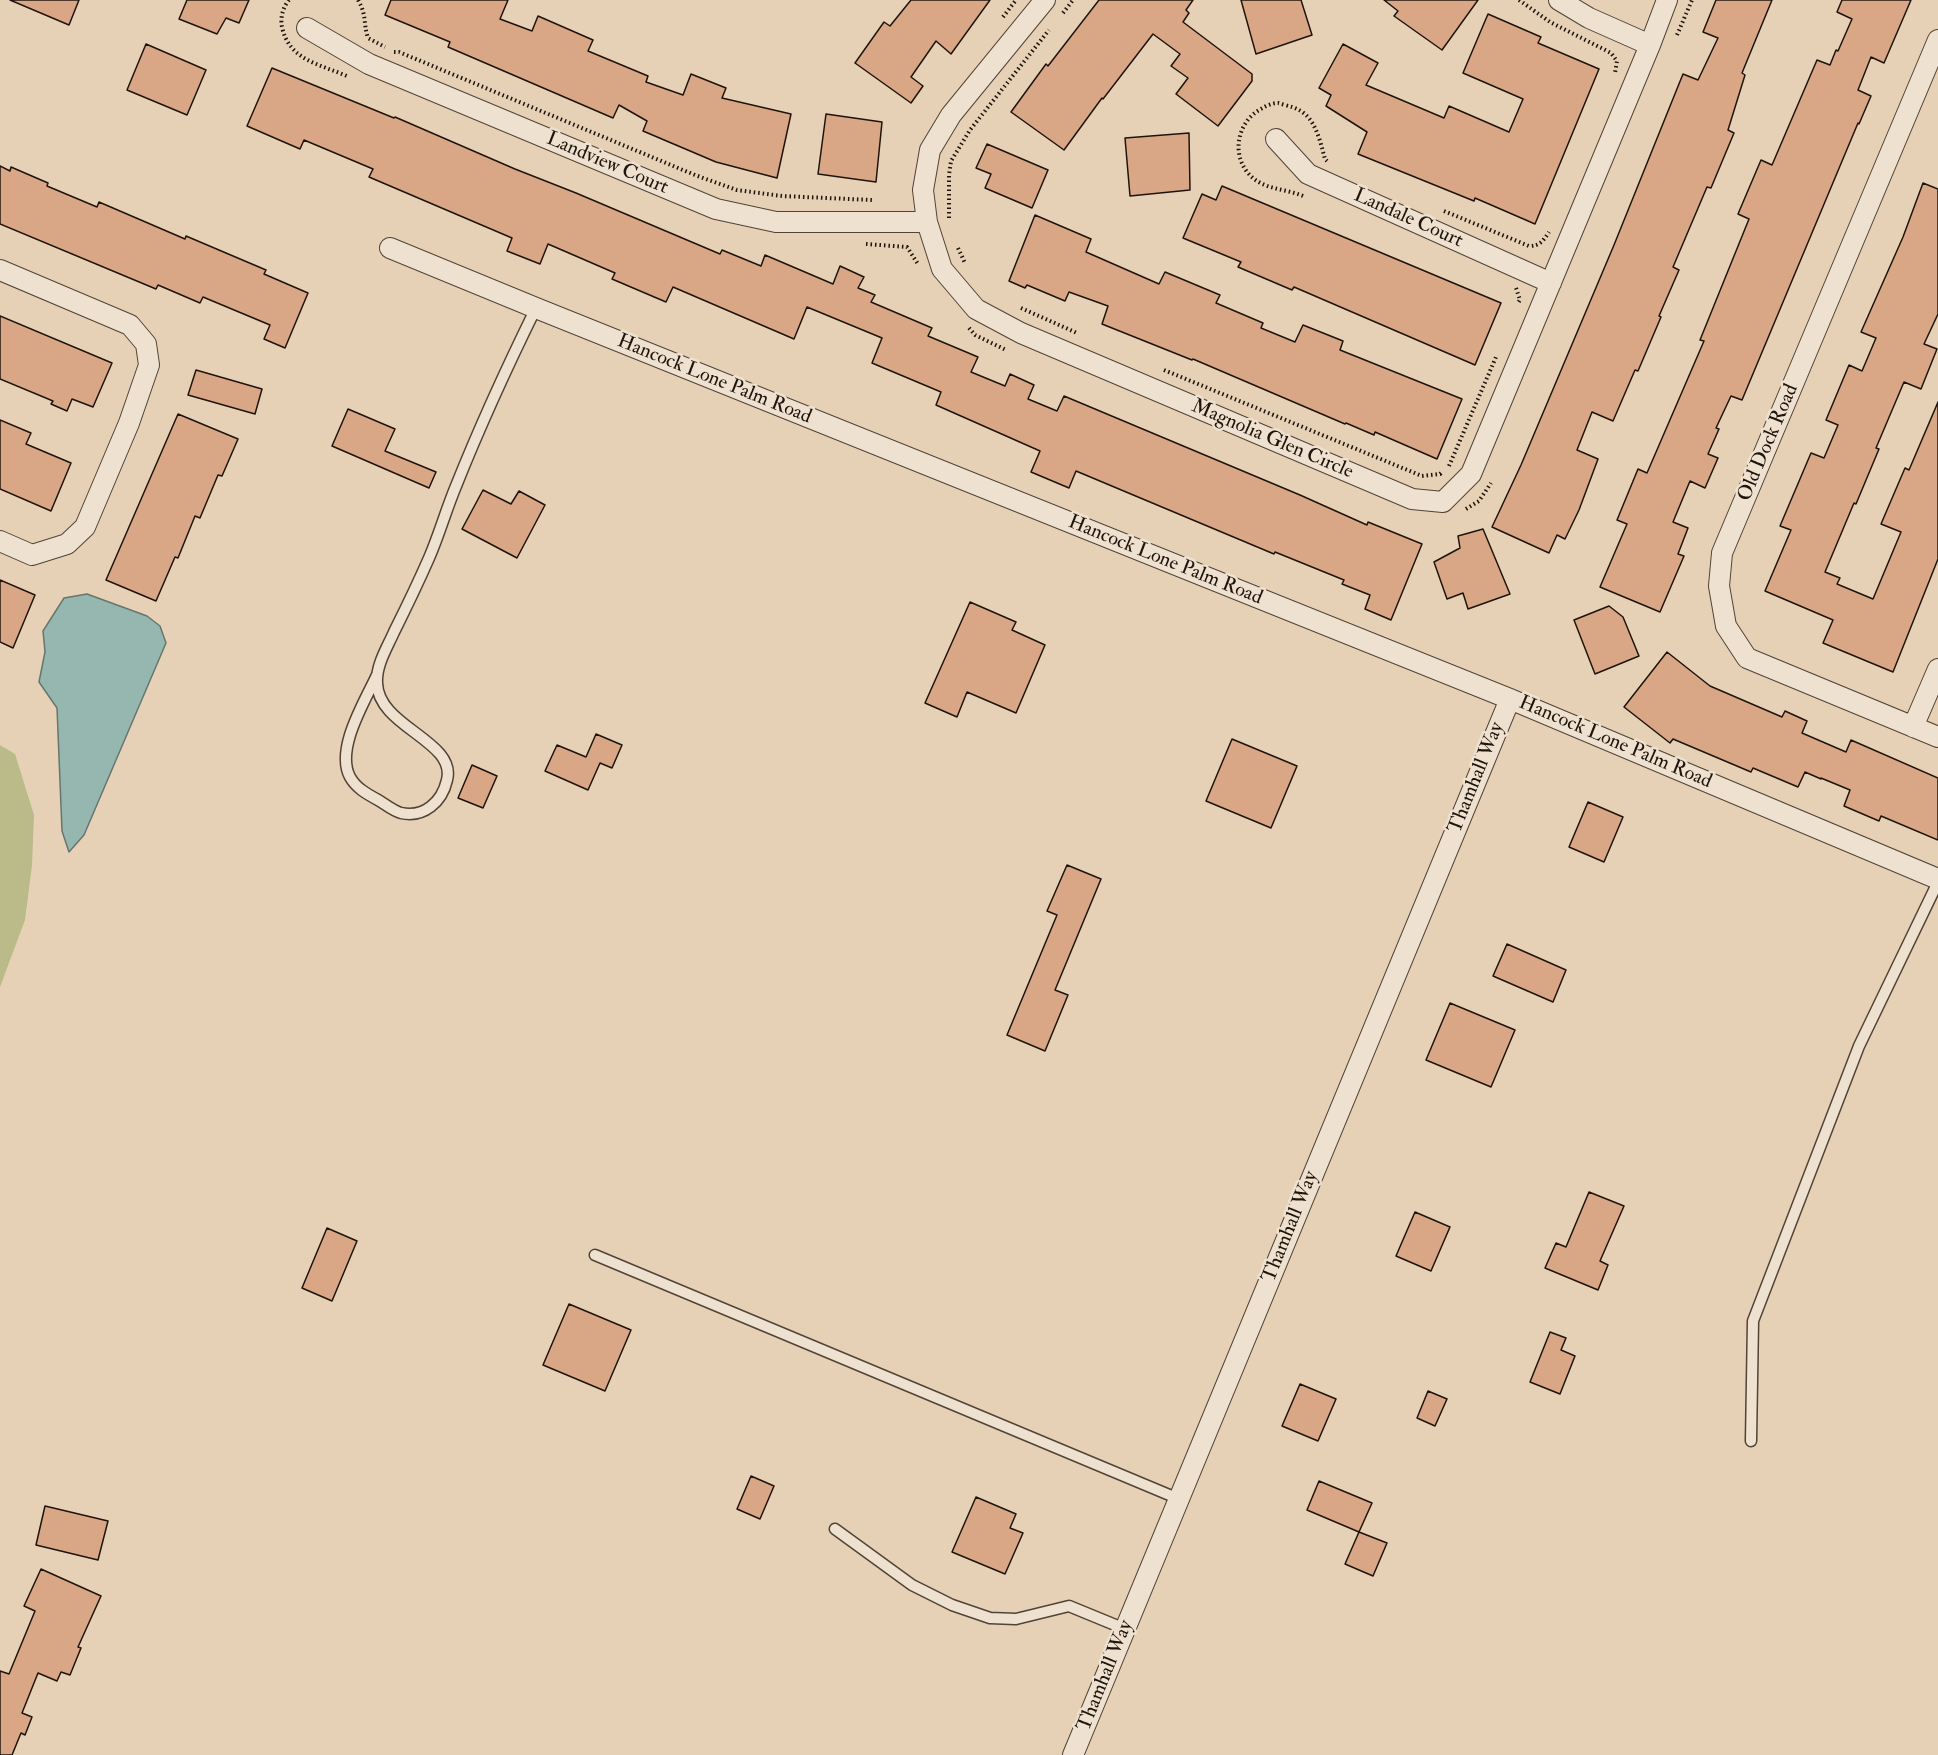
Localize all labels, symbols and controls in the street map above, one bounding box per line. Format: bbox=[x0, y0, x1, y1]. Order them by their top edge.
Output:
street label: Landview Court bbox=[542, 128, 672, 200]
street label: Landale Court bbox=[1350, 184, 1466, 254]
street label: Hancock Lone Palm Road bbox=[613, 330, 815, 430]
street label: Old Dock Road bbox=[1734, 381, 1804, 505]
street label: Magnolia Glen Circle bbox=[1188, 395, 1356, 485]
street label: Hancock Lone Palm Road bbox=[1064, 511, 1266, 611]
street label: Hancock Lone Palm Road bbox=[1515, 691, 1715, 795]
street label: Thamhall Way bbox=[1444, 719, 1510, 837]
street label: Thamhall Way bbox=[1258, 1168, 1324, 1286]
street label: Thamhall Way bbox=[1073, 1617, 1139, 1735]

